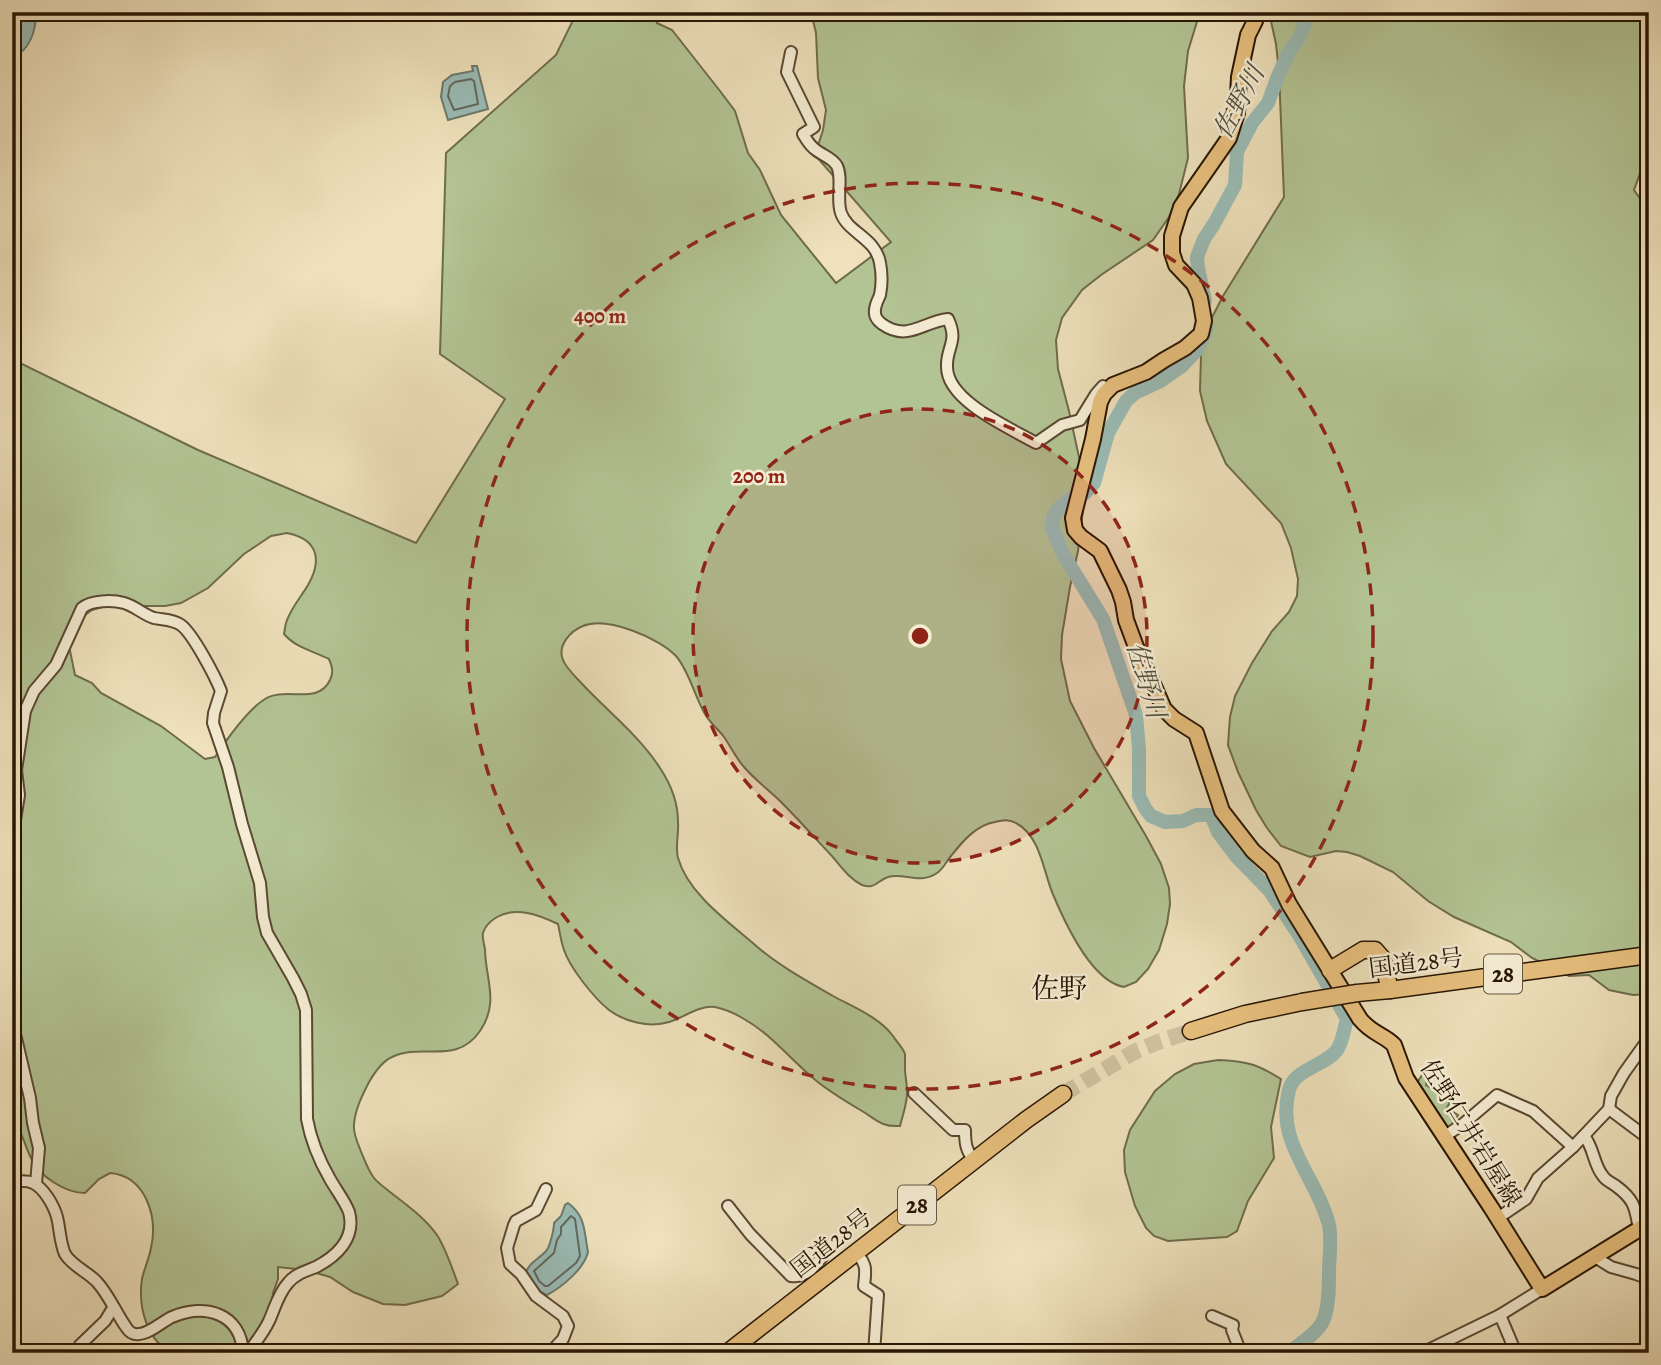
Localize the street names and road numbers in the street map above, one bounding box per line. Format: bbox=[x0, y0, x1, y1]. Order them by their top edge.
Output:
street label: 国道28号 bbox=[1367, 941, 1465, 985]
road number: 28 bbox=[1484, 954, 1522, 993]
street label: 佐野仁井岩屋線 bbox=[1413, 1053, 1529, 1213]
road number: 28 bbox=[898, 1186, 936, 1224]
street label: 国道28号 bbox=[784, 1201, 878, 1285]

